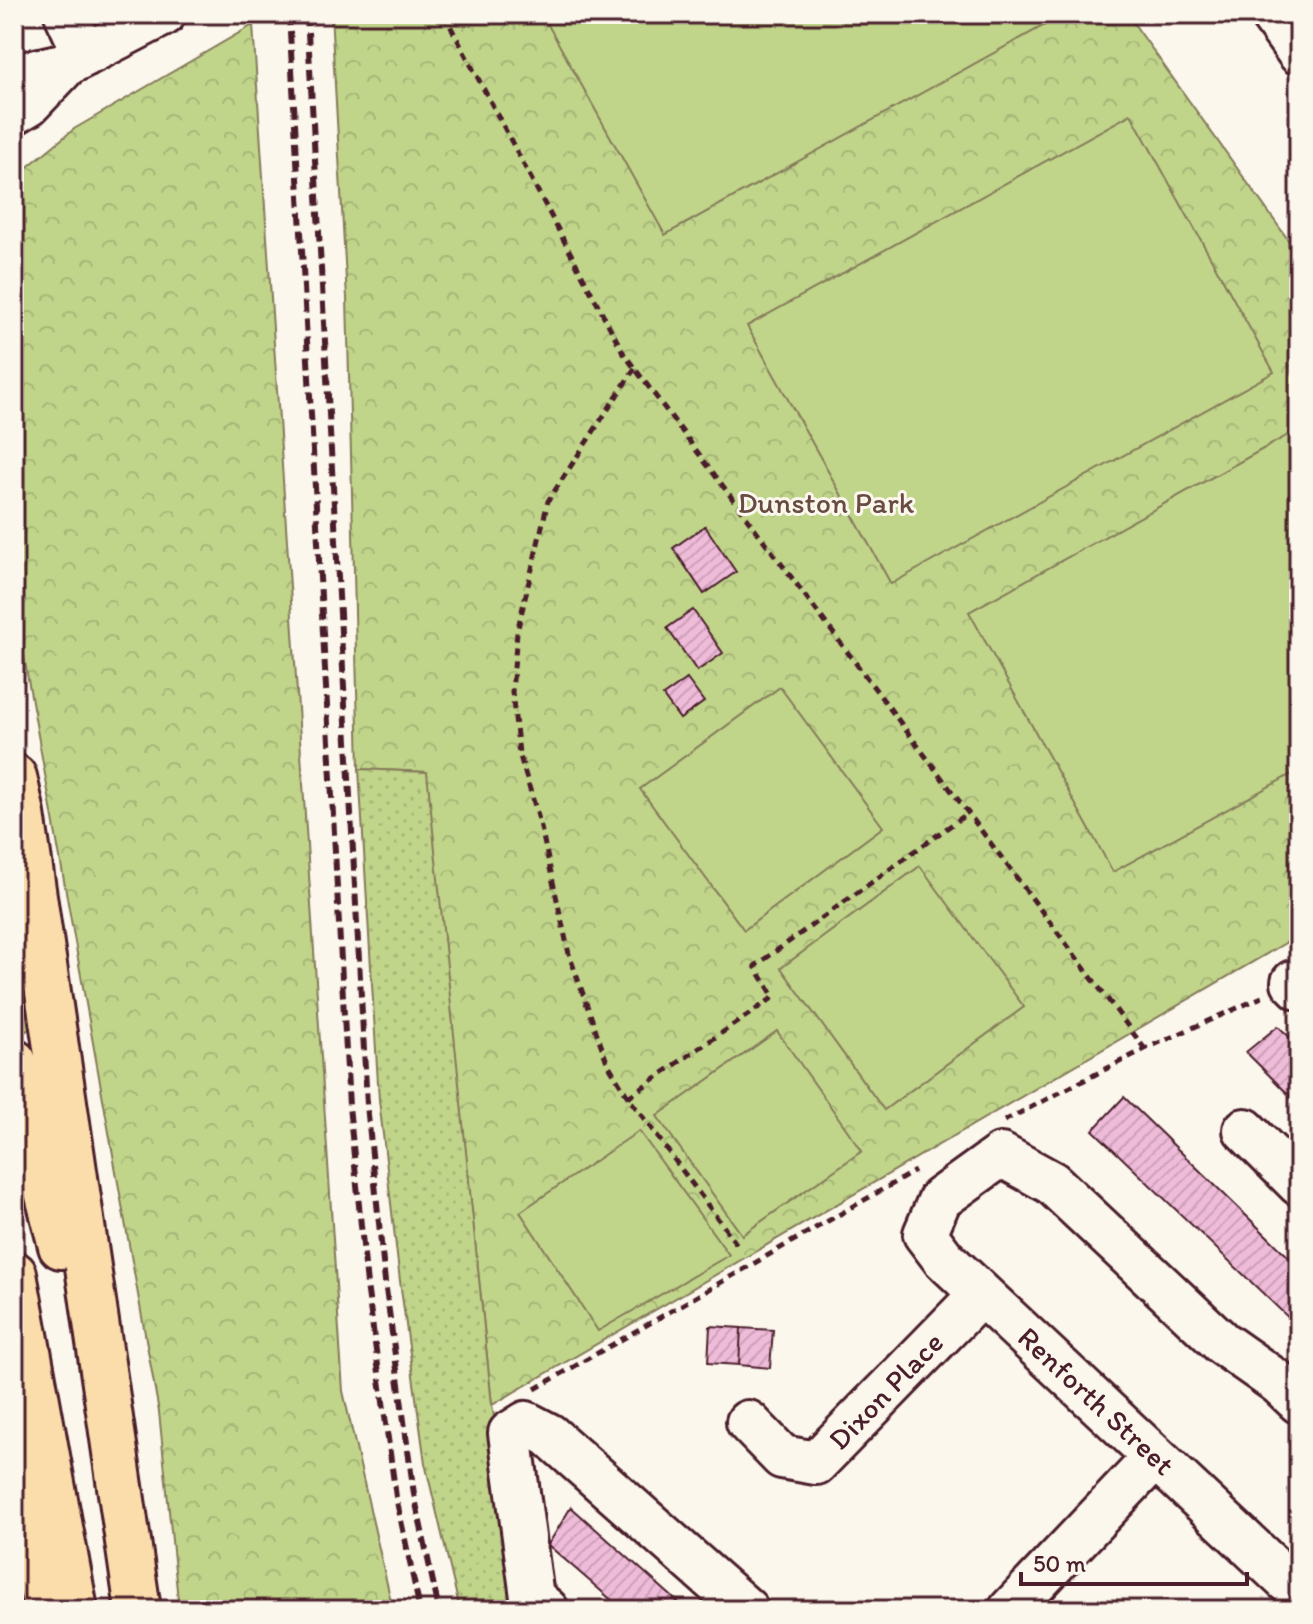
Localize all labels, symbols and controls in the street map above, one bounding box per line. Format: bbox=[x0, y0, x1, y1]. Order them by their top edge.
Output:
park label: Dunston Park bbox=[738, 484, 915, 521]
street label: Renforth Street bbox=[1010, 1319, 1182, 1483]
street label: Dixon Place bbox=[820, 1324, 951, 1457]
scale bar bbox=[1021, 1536, 1247, 1586]
text: 50 m bbox=[1033, 1549, 1086, 1578]

